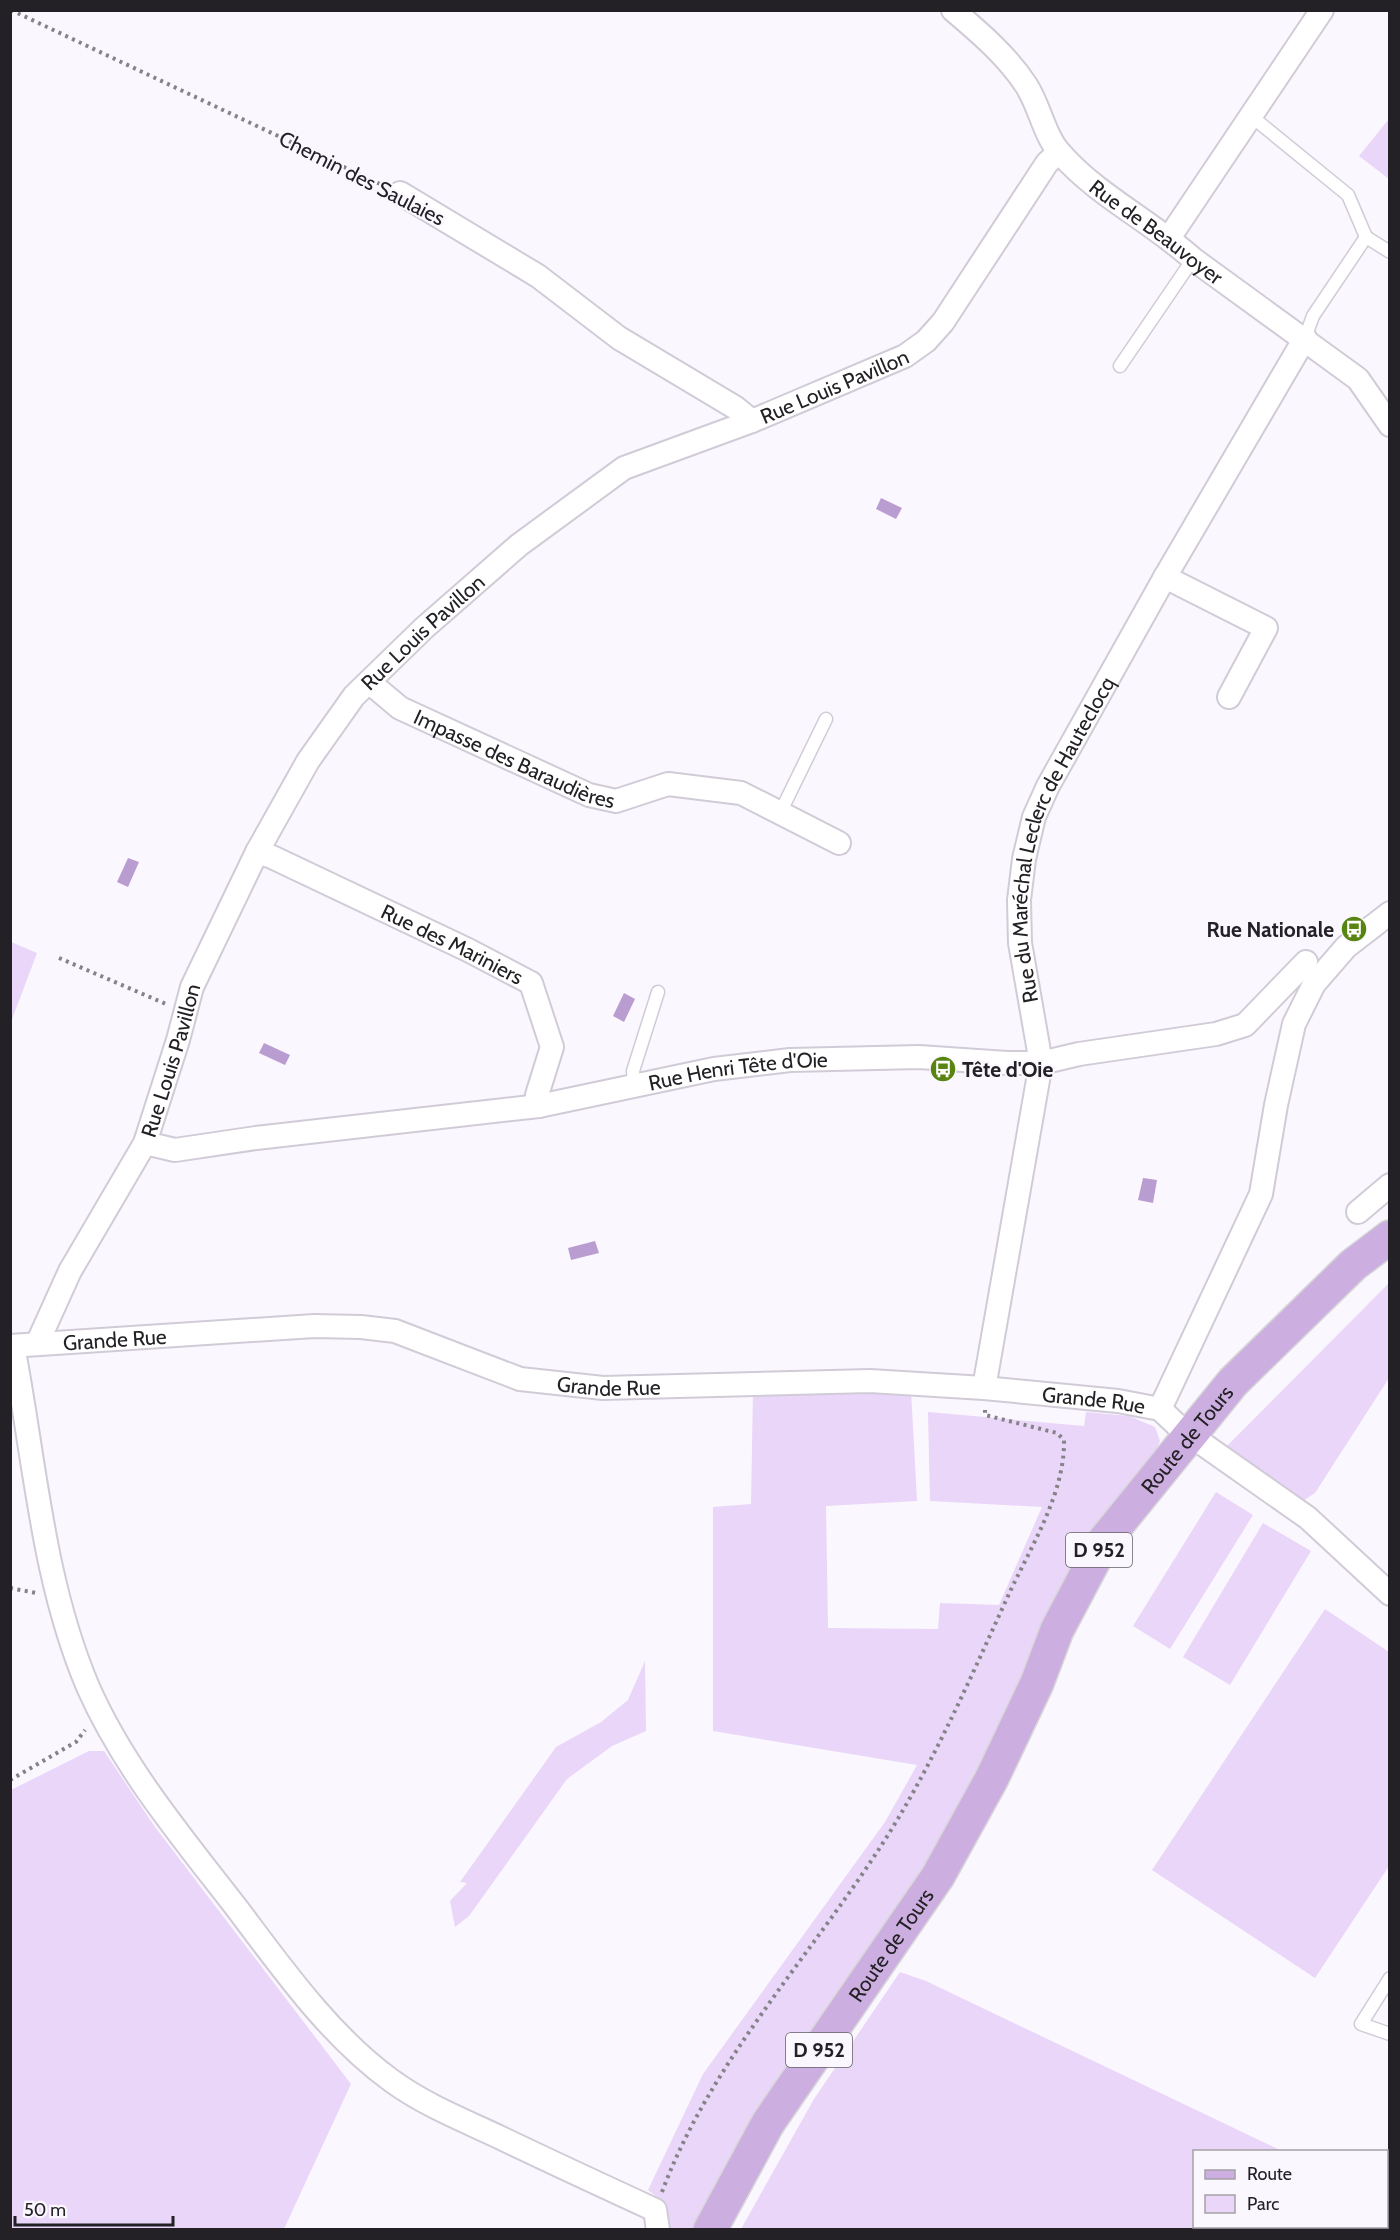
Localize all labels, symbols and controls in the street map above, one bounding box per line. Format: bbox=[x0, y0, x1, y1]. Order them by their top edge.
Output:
street label: Chemin des Saulaies bbox=[275, 125, 449, 231]
street label: Rue de Beauvoyer bbox=[1085, 174, 1228, 289]
street label: Rue Louis Pavillon bbox=[756, 343, 912, 429]
street label: Rue Louis Pavillon bbox=[356, 569, 489, 695]
street label: Rue du Maréchal Leclerc de Hauteclocq bbox=[1006, 672, 1119, 1005]
street label: Impasse des Baraudières bbox=[410, 704, 617, 813]
street label: Rue des Mariniers bbox=[377, 898, 528, 989]
bus stop icon: Rue Nationale bbox=[1339, 914, 1369, 944]
place label: Rue Nationale bbox=[1207, 917, 1334, 942]
street label: Rue Louis Pavillon bbox=[135, 981, 205, 1140]
street label: Rue Henri Tête d'Oie bbox=[646, 1047, 828, 1095]
bus stop icon: Tête d'Oie bbox=[928, 1054, 958, 1084]
place label: Tête d'Oie bbox=[962, 1057, 1053, 1082]
street label: Grande Rue bbox=[62, 1323, 168, 1355]
street label: Grande Rue bbox=[556, 1371, 661, 1401]
street label: Route de Tours bbox=[1135, 1380, 1238, 1498]
street label: Grande Rue bbox=[1041, 1381, 1148, 1418]
road number: D 952 bbox=[1066, 1533, 1132, 1567]
street label: Route de Tours bbox=[843, 1883, 939, 2006]
road number: D 952 bbox=[786, 2033, 852, 2067]
legend bbox=[1193, 2150, 1388, 2228]
text: Route bbox=[1247, 2163, 1292, 2185]
scale bar bbox=[15, 2189, 172, 2227]
text: Parc bbox=[1247, 2193, 1279, 2215]
text: 50 m bbox=[24, 2199, 66, 2221]

